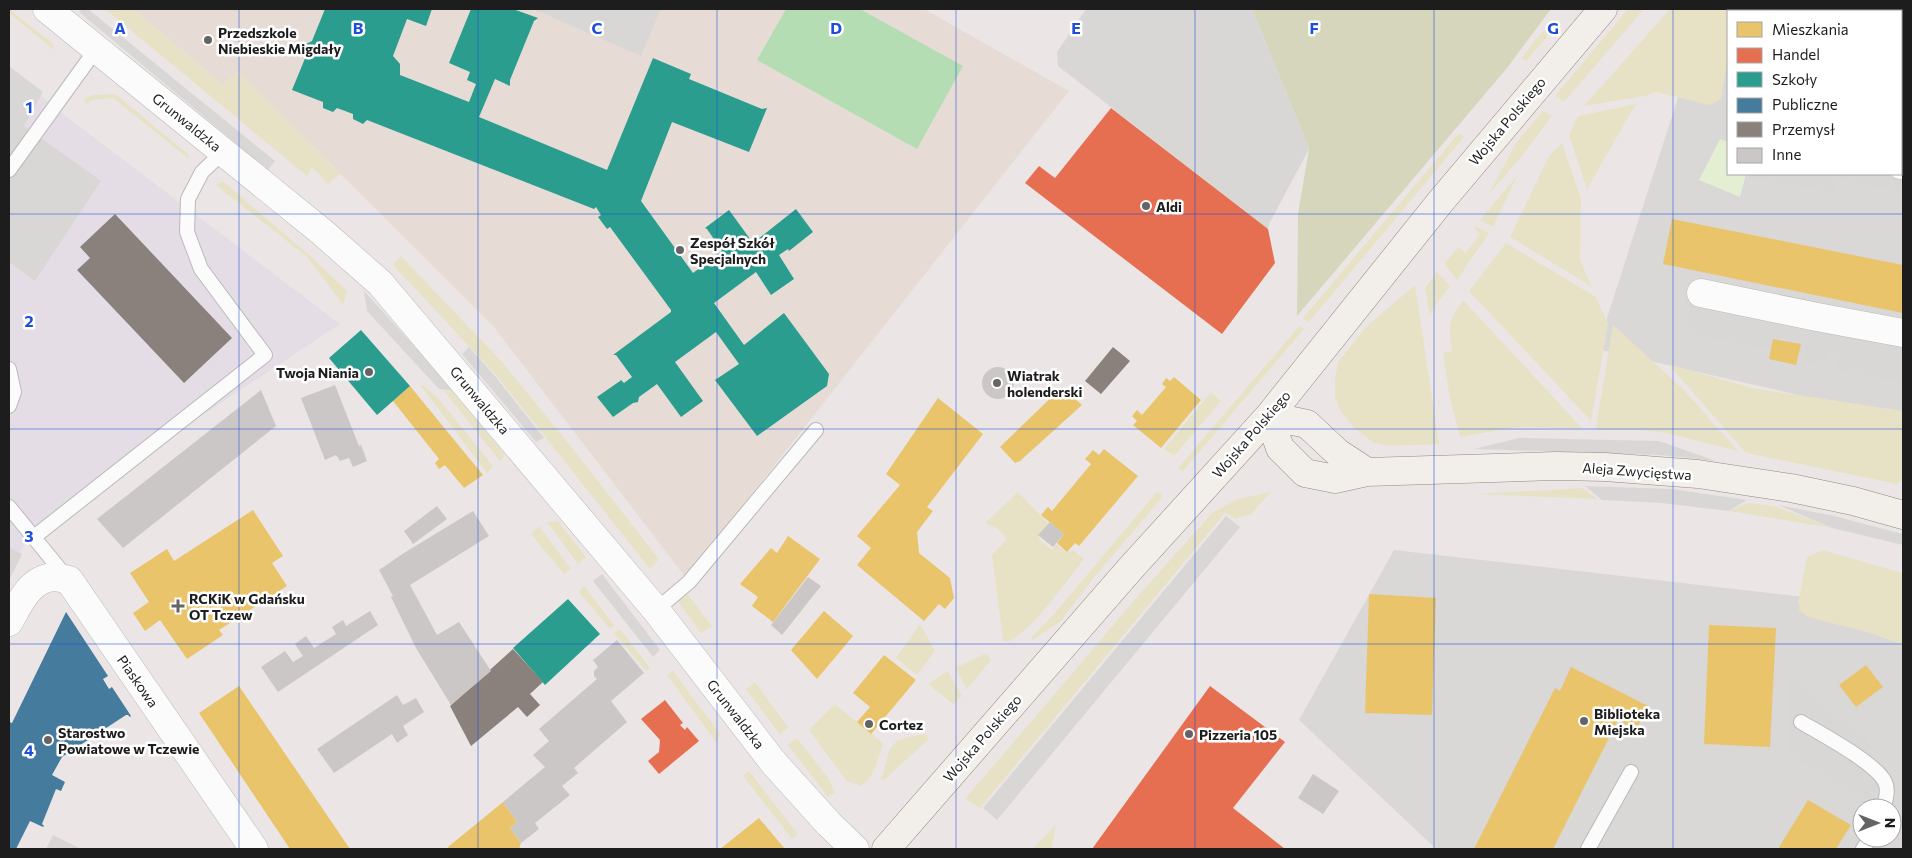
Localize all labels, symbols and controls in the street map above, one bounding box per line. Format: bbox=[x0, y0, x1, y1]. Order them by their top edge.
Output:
legend bbox=[1727, 10, 1902, 175]
text: A bbox=[114, 18, 126, 37]
text: B bbox=[353, 18, 364, 37]
text: C bbox=[592, 18, 603, 37]
text: D bbox=[830, 18, 842, 37]
text: E bbox=[1071, 18, 1081, 37]
text: F bbox=[1309, 18, 1319, 37]
text: G bbox=[1547, 18, 1559, 37]
text: Mieszkania bbox=[1772, 20, 1849, 38]
place label: Przedszkole Niebieskie Migdały bbox=[218, 24, 341, 57]
marker: Przedszkole Niebieskie Migdały bbox=[202, 34, 214, 46]
text: Handel bbox=[1772, 45, 1820, 63]
text: Szkoły bbox=[1772, 70, 1818, 88]
street label: Wojska Polskiego bbox=[1465, 73, 1549, 169]
street label: Grunwaldzka bbox=[149, 89, 225, 155]
text: Publiczne bbox=[1772, 95, 1838, 113]
text: 1 bbox=[25, 97, 33, 116]
text: Przemysł bbox=[1772, 120, 1835, 138]
text: Inne bbox=[1772, 145, 1801, 163]
place label: Aldi bbox=[1156, 198, 1182, 215]
marker: Aldi bbox=[1140, 200, 1152, 212]
place label: Zespół Szkół Specjalnych bbox=[690, 234, 775, 267]
marker: Zespół Szkół Specjalnych bbox=[674, 244, 686, 256]
text: 2 bbox=[24, 311, 34, 330]
street label: Grunwaldzka bbox=[447, 363, 513, 437]
place label: Twoja Niania bbox=[276, 364, 359, 381]
marker: Twoja Niania bbox=[363, 366, 375, 378]
place label: Wiatrak holenderski bbox=[1007, 367, 1082, 400]
marker: Wiatrak holenderski bbox=[991, 377, 1003, 389]
street label: Wojska Polskiego bbox=[1208, 387, 1294, 481]
street label: Aleja Zwycięstwa bbox=[1582, 459, 1692, 483]
text: 3 bbox=[24, 526, 34, 545]
place label: RCKiK w Gdańsku OT Tczew bbox=[189, 590, 305, 623]
marker: RCKiK w Gdańsku OT Tczew bbox=[171, 599, 185, 613]
street label: Piaskowa bbox=[114, 652, 162, 710]
street label: Grunwaldzka bbox=[704, 676, 768, 752]
street label: Wojska Polskiego bbox=[939, 691, 1025, 785]
place label: Biblioteka Miejska bbox=[1594, 705, 1660, 738]
marker: Biblioteka Miejska bbox=[1578, 715, 1590, 727]
place label: Cortez bbox=[879, 716, 923, 733]
marker: Cortez bbox=[863, 718, 875, 730]
place label: Starostwo Powiatowe w Tczewie bbox=[58, 724, 199, 757]
place label: Pizzeria 105 bbox=[1199, 726, 1277, 743]
marker: Pizzeria 105 bbox=[1183, 728, 1195, 740]
marker: Starostwo Powiatowe w Tczewie bbox=[42, 734, 54, 746]
text: 4 bbox=[24, 740, 34, 759]
north arrow bbox=[1852, 798, 1902, 848]
text: N bbox=[1882, 818, 1899, 828]

